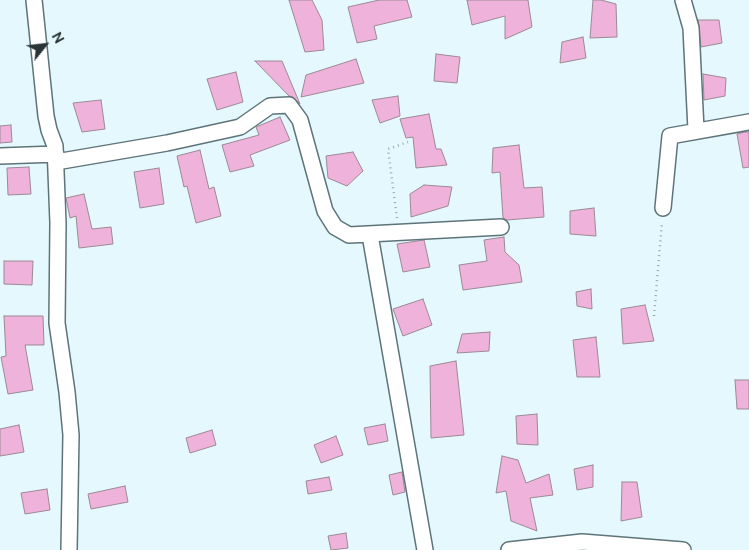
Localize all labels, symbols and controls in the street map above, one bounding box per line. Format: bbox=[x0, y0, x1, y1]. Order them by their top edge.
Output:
north arrow bbox=[20, 20, 70, 70]
text: N bbox=[49, 29, 68, 46]

